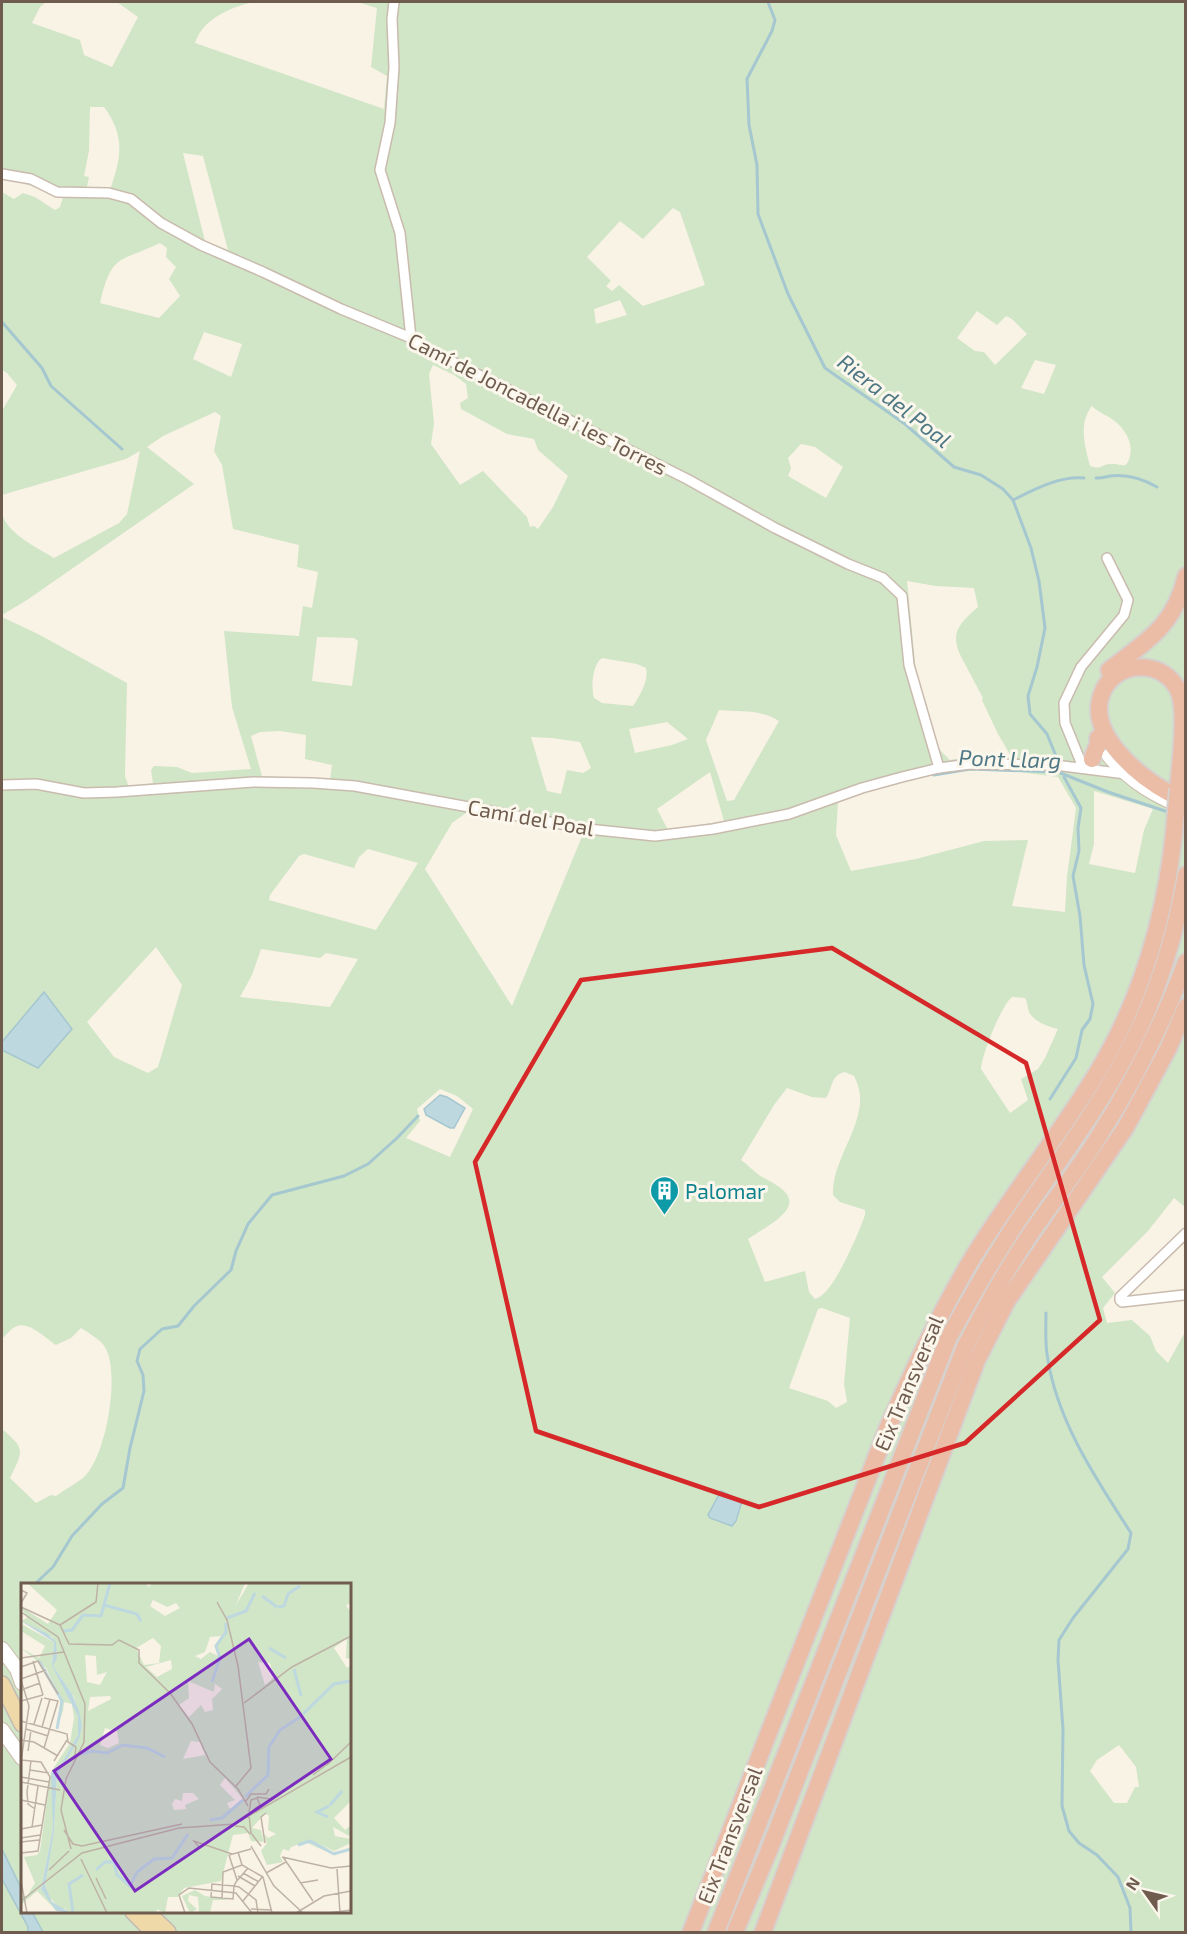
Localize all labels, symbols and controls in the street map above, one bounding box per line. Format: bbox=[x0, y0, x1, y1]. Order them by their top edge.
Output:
street label: Camí de Joncadella i les Torres bbox=[404, 327, 672, 479]
water label: Riera del Poal bbox=[833, 348, 957, 452]
water label: Pont Llarg bbox=[958, 743, 1062, 773]
street label: Camí del Poal bbox=[466, 794, 597, 841]
building icon: Palomar bbox=[648, 1174, 680, 1216]
place label: Palomar bbox=[685, 1178, 766, 1203]
street label: Eix Transversal bbox=[868, 1311, 948, 1454]
inset map bbox=[21, 1583, 351, 1913]
street label: Eix Transversal bbox=[691, 1762, 767, 1907]
north arrow bbox=[1115, 1862, 1175, 1922]
text: N bbox=[1121, 1873, 1143, 1893]

